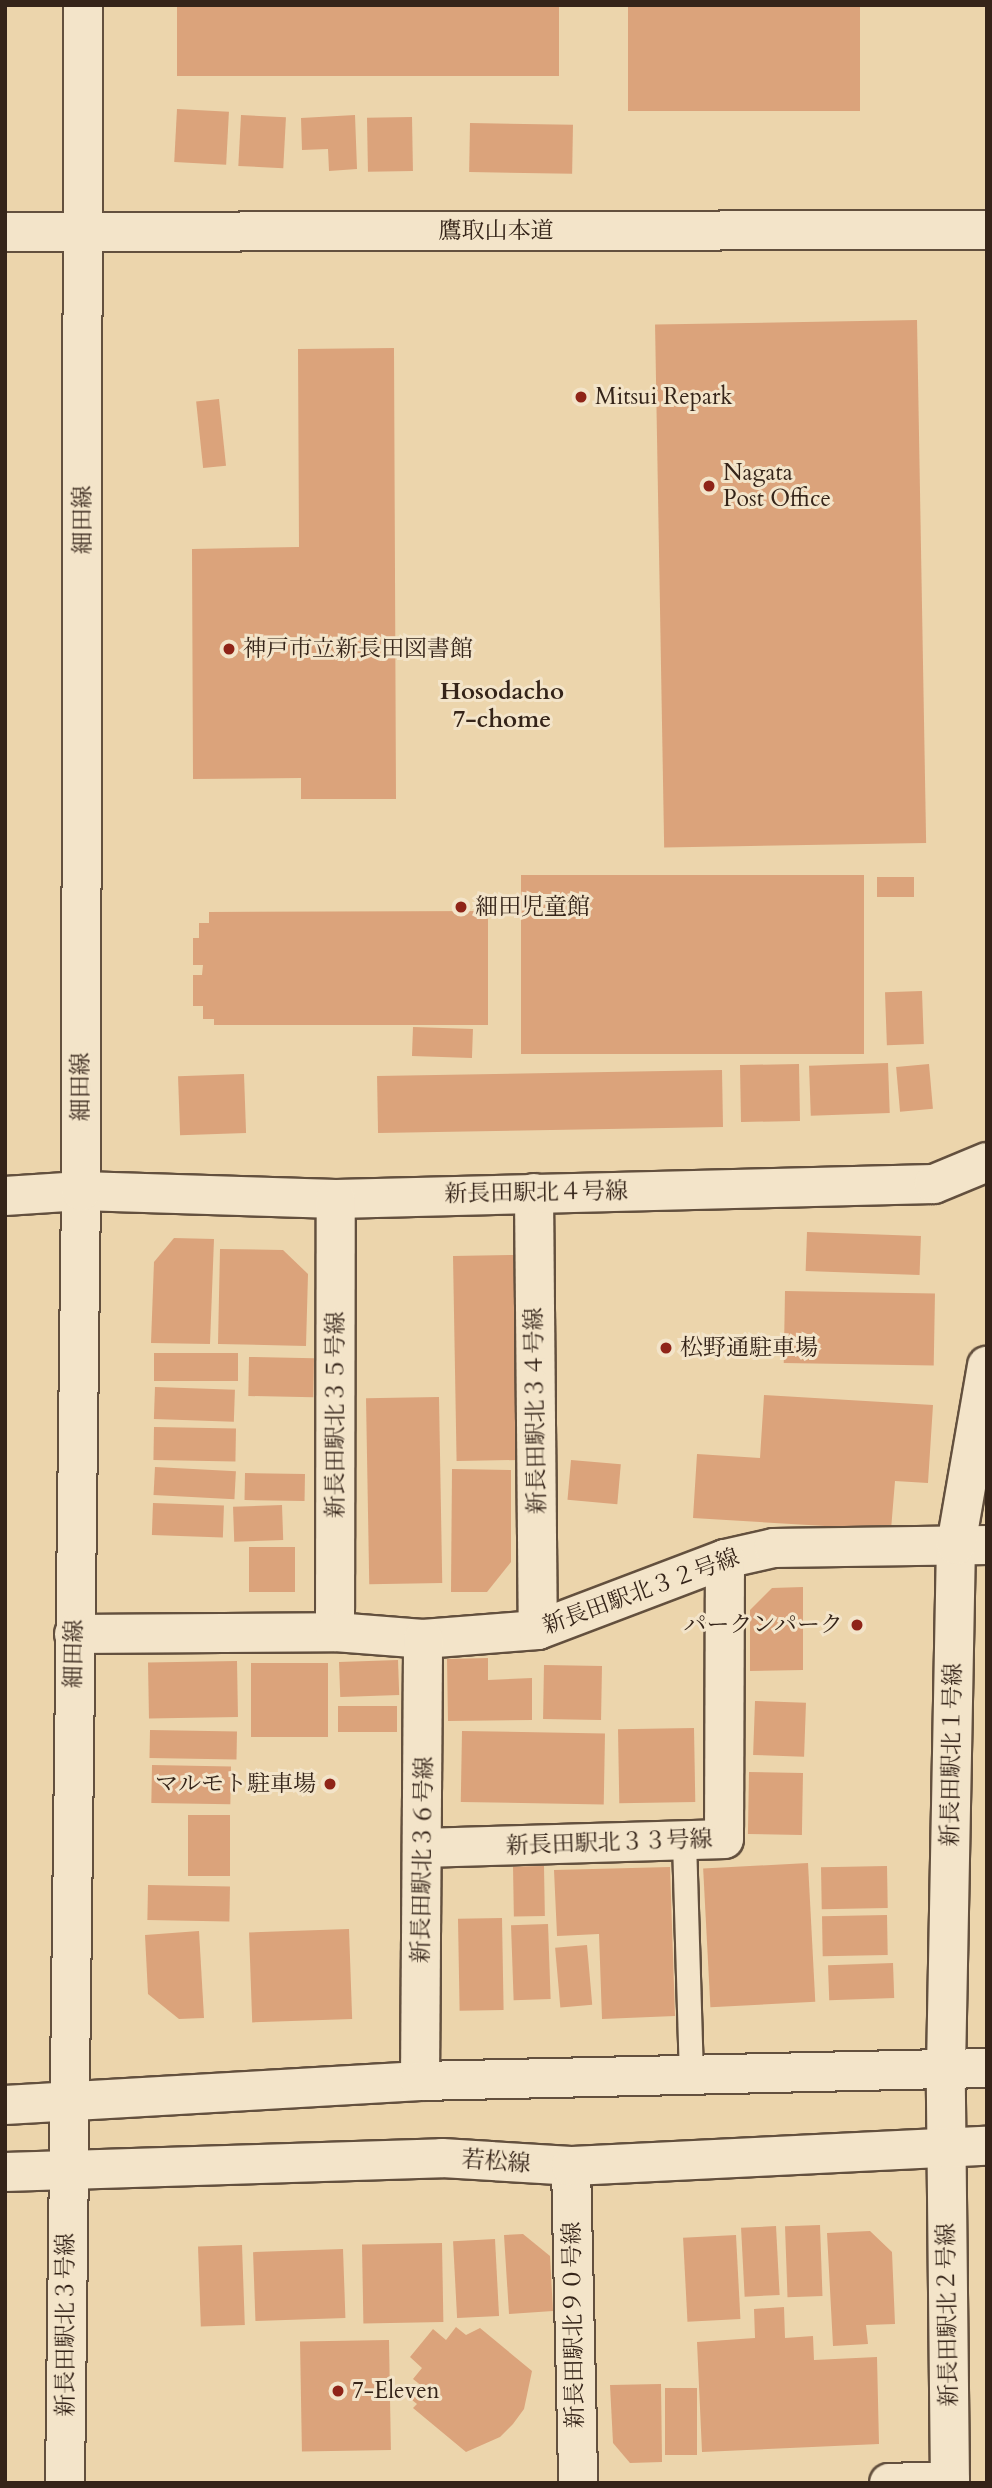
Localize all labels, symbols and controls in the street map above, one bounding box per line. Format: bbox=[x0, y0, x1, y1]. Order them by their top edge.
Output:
street label: 鷹取山本道 bbox=[439, 217, 553, 245]
place label: Mitsui Repark bbox=[595, 383, 733, 411]
marker: Mitsui Repark bbox=[573, 389, 589, 405]
place label: Nagata Post Office bbox=[723, 459, 831, 513]
marker: Nagata Post Office bbox=[701, 478, 717, 494]
street label: 細田線 bbox=[69, 486, 97, 554]
place label: 神戸市立新長田図書館 bbox=[243, 635, 473, 663]
marker: 神戸市立新長田図書館 bbox=[221, 641, 237, 657]
district label: Hosodacho 7-chome bbox=[440, 678, 564, 734]
place label: 細田児童館 bbox=[475, 893, 590, 921]
marker: 細田児童館 bbox=[453, 899, 469, 915]
street label: 細田線 bbox=[67, 1053, 95, 1121]
street label: 新長田駅北４号線 bbox=[444, 1178, 628, 1208]
street label: 新長田駅北３４号線 bbox=[520, 1307, 552, 1515]
street label: 新長田駅北３５号線 bbox=[322, 1312, 350, 1518]
place label: 松野通駐車場 bbox=[680, 1334, 818, 1362]
marker: 松野通駐車場 bbox=[658, 1340, 674, 1356]
street label: 新長田駅北３２号線 bbox=[539, 1544, 743, 1640]
place label: パークンパーク bbox=[682, 1611, 843, 1639]
marker: パークンパーク bbox=[849, 1617, 865, 1633]
street label: 細田線 bbox=[60, 1619, 88, 1689]
street label: 新長田駅北１号線 bbox=[937, 1663, 967, 1847]
street label: 新長田駅北３６号線 bbox=[407, 1756, 439, 1964]
place label: マルモト駐車場 bbox=[155, 1770, 316, 1798]
marker: マルモト駐車場 bbox=[322, 1776, 338, 1792]
street label: 新長田駅北３３号線 bbox=[505, 1826, 713, 1860]
street label: 若松線 bbox=[461, 2146, 531, 2178]
street label: 新長田駅北９０号線 bbox=[558, 2221, 590, 2429]
street label: 新長田駅北２号線 bbox=[933, 2223, 963, 2407]
street label: 新長田駅北３号線 bbox=[52, 2233, 80, 2417]
place label: 7-Eleven bbox=[352, 2377, 440, 2405]
marker: 7-Eleven bbox=[330, 2383, 346, 2399]

